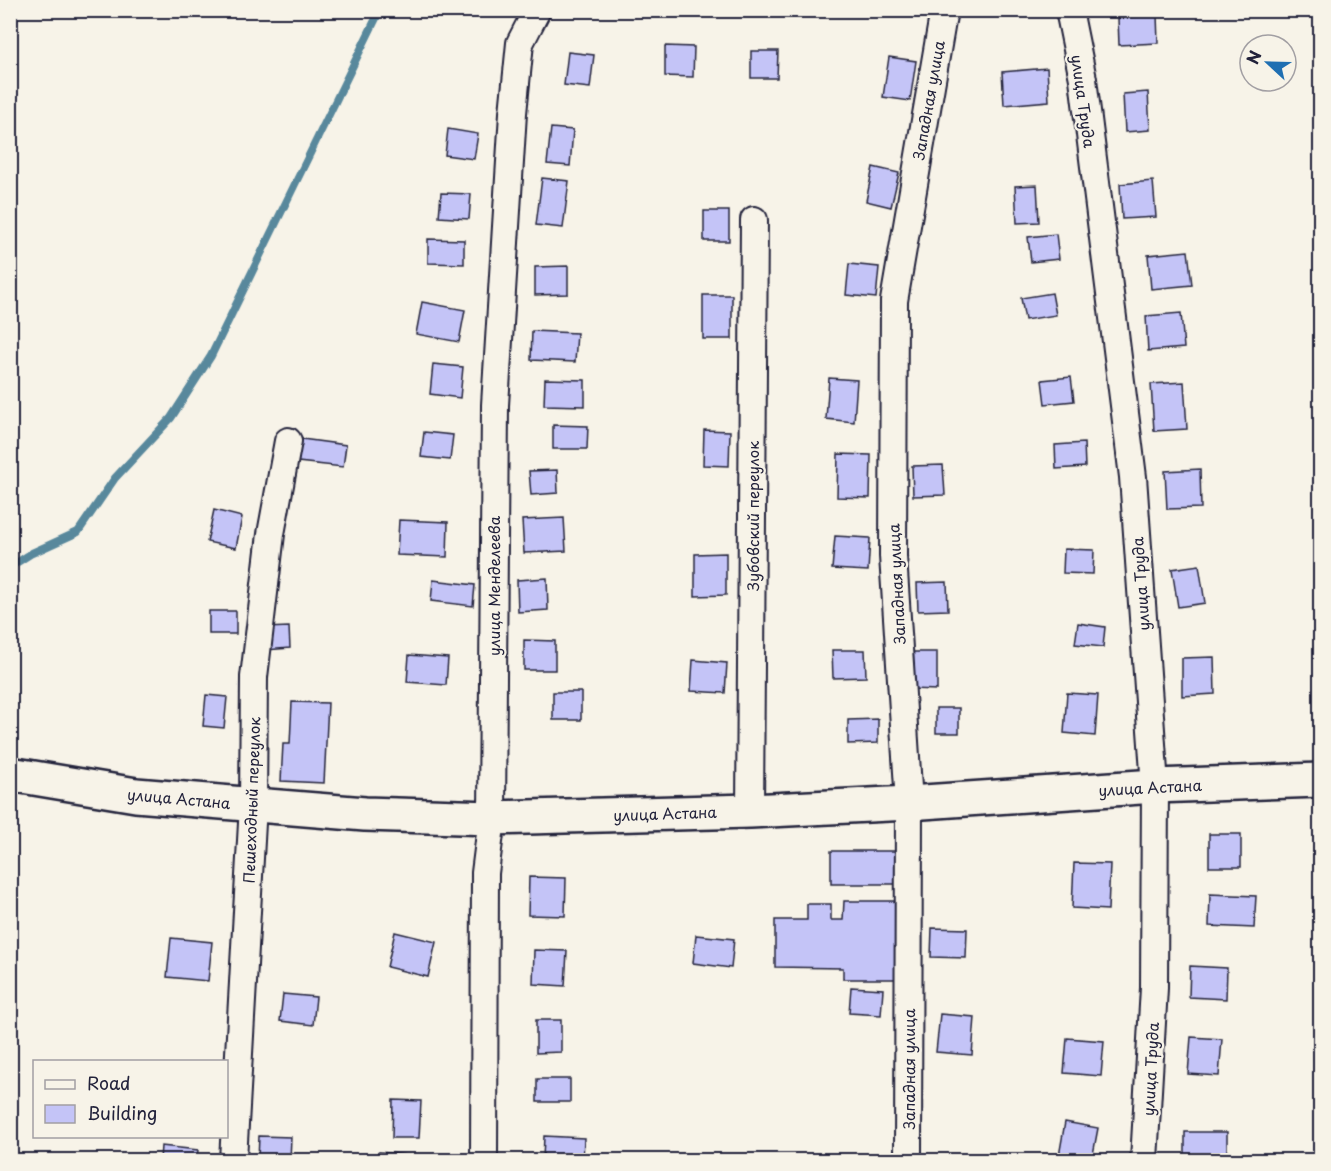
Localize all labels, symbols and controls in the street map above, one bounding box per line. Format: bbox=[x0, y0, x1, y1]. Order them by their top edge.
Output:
north arrow bbox=[1238, 33, 1298, 93]
street label: Западная улица bbox=[906, 38, 950, 162]
text: N bbox=[1240, 47, 1267, 67]
street label: улица Труда bbox=[1066, 53, 1102, 150]
street label: Зубовский переулок bbox=[741, 441, 764, 591]
street label: улица Менделеева bbox=[482, 515, 505, 656]
street label: Западная улица bbox=[881, 522, 911, 645]
street label: улица Труда bbox=[1125, 536, 1155, 632]
street label: Пешеходный переулок bbox=[237, 716, 265, 884]
street label: улица Астана bbox=[1098, 773, 1203, 801]
street label: улица Астана bbox=[126, 782, 232, 814]
street label: улица Астана bbox=[613, 800, 718, 826]
street label: Западная улица bbox=[897, 1008, 920, 1129]
street label: улица Труда bbox=[1136, 1021, 1164, 1116]
legend bbox=[33, 1060, 228, 1138]
text: Road bbox=[87, 1069, 131, 1096]
text: Building bbox=[87, 1099, 157, 1126]

